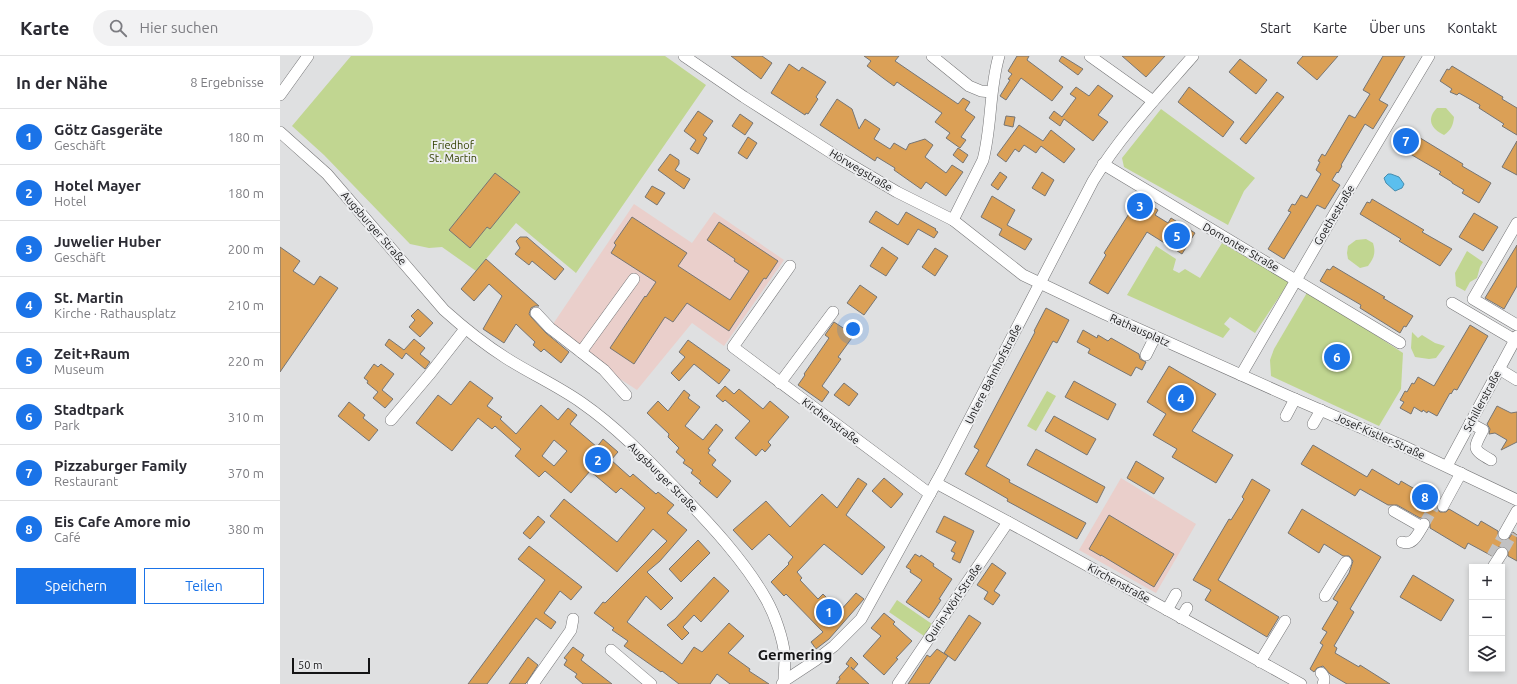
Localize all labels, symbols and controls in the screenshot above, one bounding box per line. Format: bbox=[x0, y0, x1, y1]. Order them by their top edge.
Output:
search box bbox=[93, 10, 373, 46]
text: Karte bbox=[20, 17, 69, 39]
icon: search bbox=[107, 17, 129, 39]
text: Hier suchen bbox=[139, 19, 218, 36]
text: Start bbox=[1260, 20, 1291, 36]
text: Karte bbox=[1313, 20, 1347, 36]
text: Über uns bbox=[1369, 20, 1425, 36]
text: Kontakt bbox=[1447, 20, 1497, 36]
text: In der Nähe bbox=[16, 73, 108, 92]
text: 8 Ergebnisse bbox=[190, 75, 264, 89]
text: Götz Gasgeräte bbox=[54, 121, 163, 138]
pin: 7 bbox=[1393, 126, 1419, 156]
text: 1 bbox=[25, 130, 33, 144]
text: 180 m bbox=[228, 130, 264, 144]
text: Geschäft bbox=[54, 138, 106, 152]
park label: Friedhof St. Martin bbox=[429, 139, 477, 164]
street label: Hörwegstraße bbox=[827, 147, 895, 193]
text: Hotel Mayer bbox=[54, 177, 141, 194]
street label: Goethestraße bbox=[1311, 183, 1357, 247]
text: 2 bbox=[25, 186, 33, 200]
text: 180 m bbox=[228, 186, 264, 200]
street label: Augsburger Straße bbox=[339, 189, 409, 267]
pin: 3 bbox=[1127, 191, 1153, 221]
text: Hotel bbox=[54, 194, 86, 208]
street label: Domonter Straße bbox=[1201, 220, 1281, 274]
pin: 5 bbox=[1164, 221, 1190, 251]
text: Juwelier Huber bbox=[54, 233, 161, 250]
text: 3 bbox=[25, 242, 33, 256]
text: 200 m bbox=[228, 242, 264, 256]
text: Geschäft bbox=[54, 250, 106, 264]
text: St. Martin bbox=[54, 289, 124, 306]
text: 4 bbox=[25, 298, 33, 312]
text: 210 m bbox=[228, 298, 264, 312]
text: Kirche · Rathausplatz bbox=[54, 306, 176, 320]
street label: Rathausplatz bbox=[1108, 311, 1172, 349]
your location bbox=[843, 319, 863, 339]
street label: Untere Bahnhofstraße bbox=[963, 322, 1023, 426]
pin: 6 bbox=[1324, 342, 1350, 372]
text: Zeit+Raum bbox=[54, 345, 130, 362]
text: 5 bbox=[25, 354, 33, 368]
text: 220 m bbox=[228, 354, 264, 368]
text: Museum bbox=[54, 362, 104, 376]
street label: Schillerstraße bbox=[1461, 368, 1503, 434]
pin: 4 bbox=[1168, 383, 1194, 413]
street label: Kirchenstraße bbox=[800, 395, 862, 447]
text: Stadtpark bbox=[54, 401, 124, 418]
text: 6 bbox=[25, 410, 33, 424]
text: 310 m bbox=[228, 410, 264, 424]
street label: Josef-Kistler-Straße bbox=[1333, 411, 1427, 461]
text: Park bbox=[54, 418, 80, 432]
street label: Augsburger Straße bbox=[626, 440, 700, 514]
pin: 2 bbox=[585, 445, 611, 475]
text: Pizzaburger Family bbox=[54, 457, 187, 474]
text: 7 bbox=[25, 466, 33, 480]
text: 370 m bbox=[228, 466, 264, 480]
text: Restaurant bbox=[54, 474, 118, 488]
pin: 8 bbox=[1412, 482, 1438, 512]
text: Eis Cafe Amore mio bbox=[54, 513, 191, 530]
text: 8 bbox=[25, 522, 33, 536]
text: 380 m bbox=[228, 522, 264, 536]
text: Café bbox=[54, 530, 81, 544]
street label: Quirin-Wörl-Straße bbox=[922, 561, 984, 645]
street label: Kirchenstraße bbox=[1086, 561, 1152, 605]
map controls bbox=[1469, 564, 1505, 672]
button: + bbox=[1469, 564, 1505, 600]
button: Speichern bbox=[16, 568, 136, 604]
button: Teilen bbox=[144, 568, 264, 604]
pin: 1 bbox=[816, 597, 842, 627]
button: − bbox=[1469, 600, 1505, 636]
button: layers bbox=[1469, 636, 1505, 672]
district label: Germering bbox=[758, 646, 832, 663]
scale bar bbox=[292, 656, 370, 675]
text: 50 m bbox=[298, 659, 322, 671]

